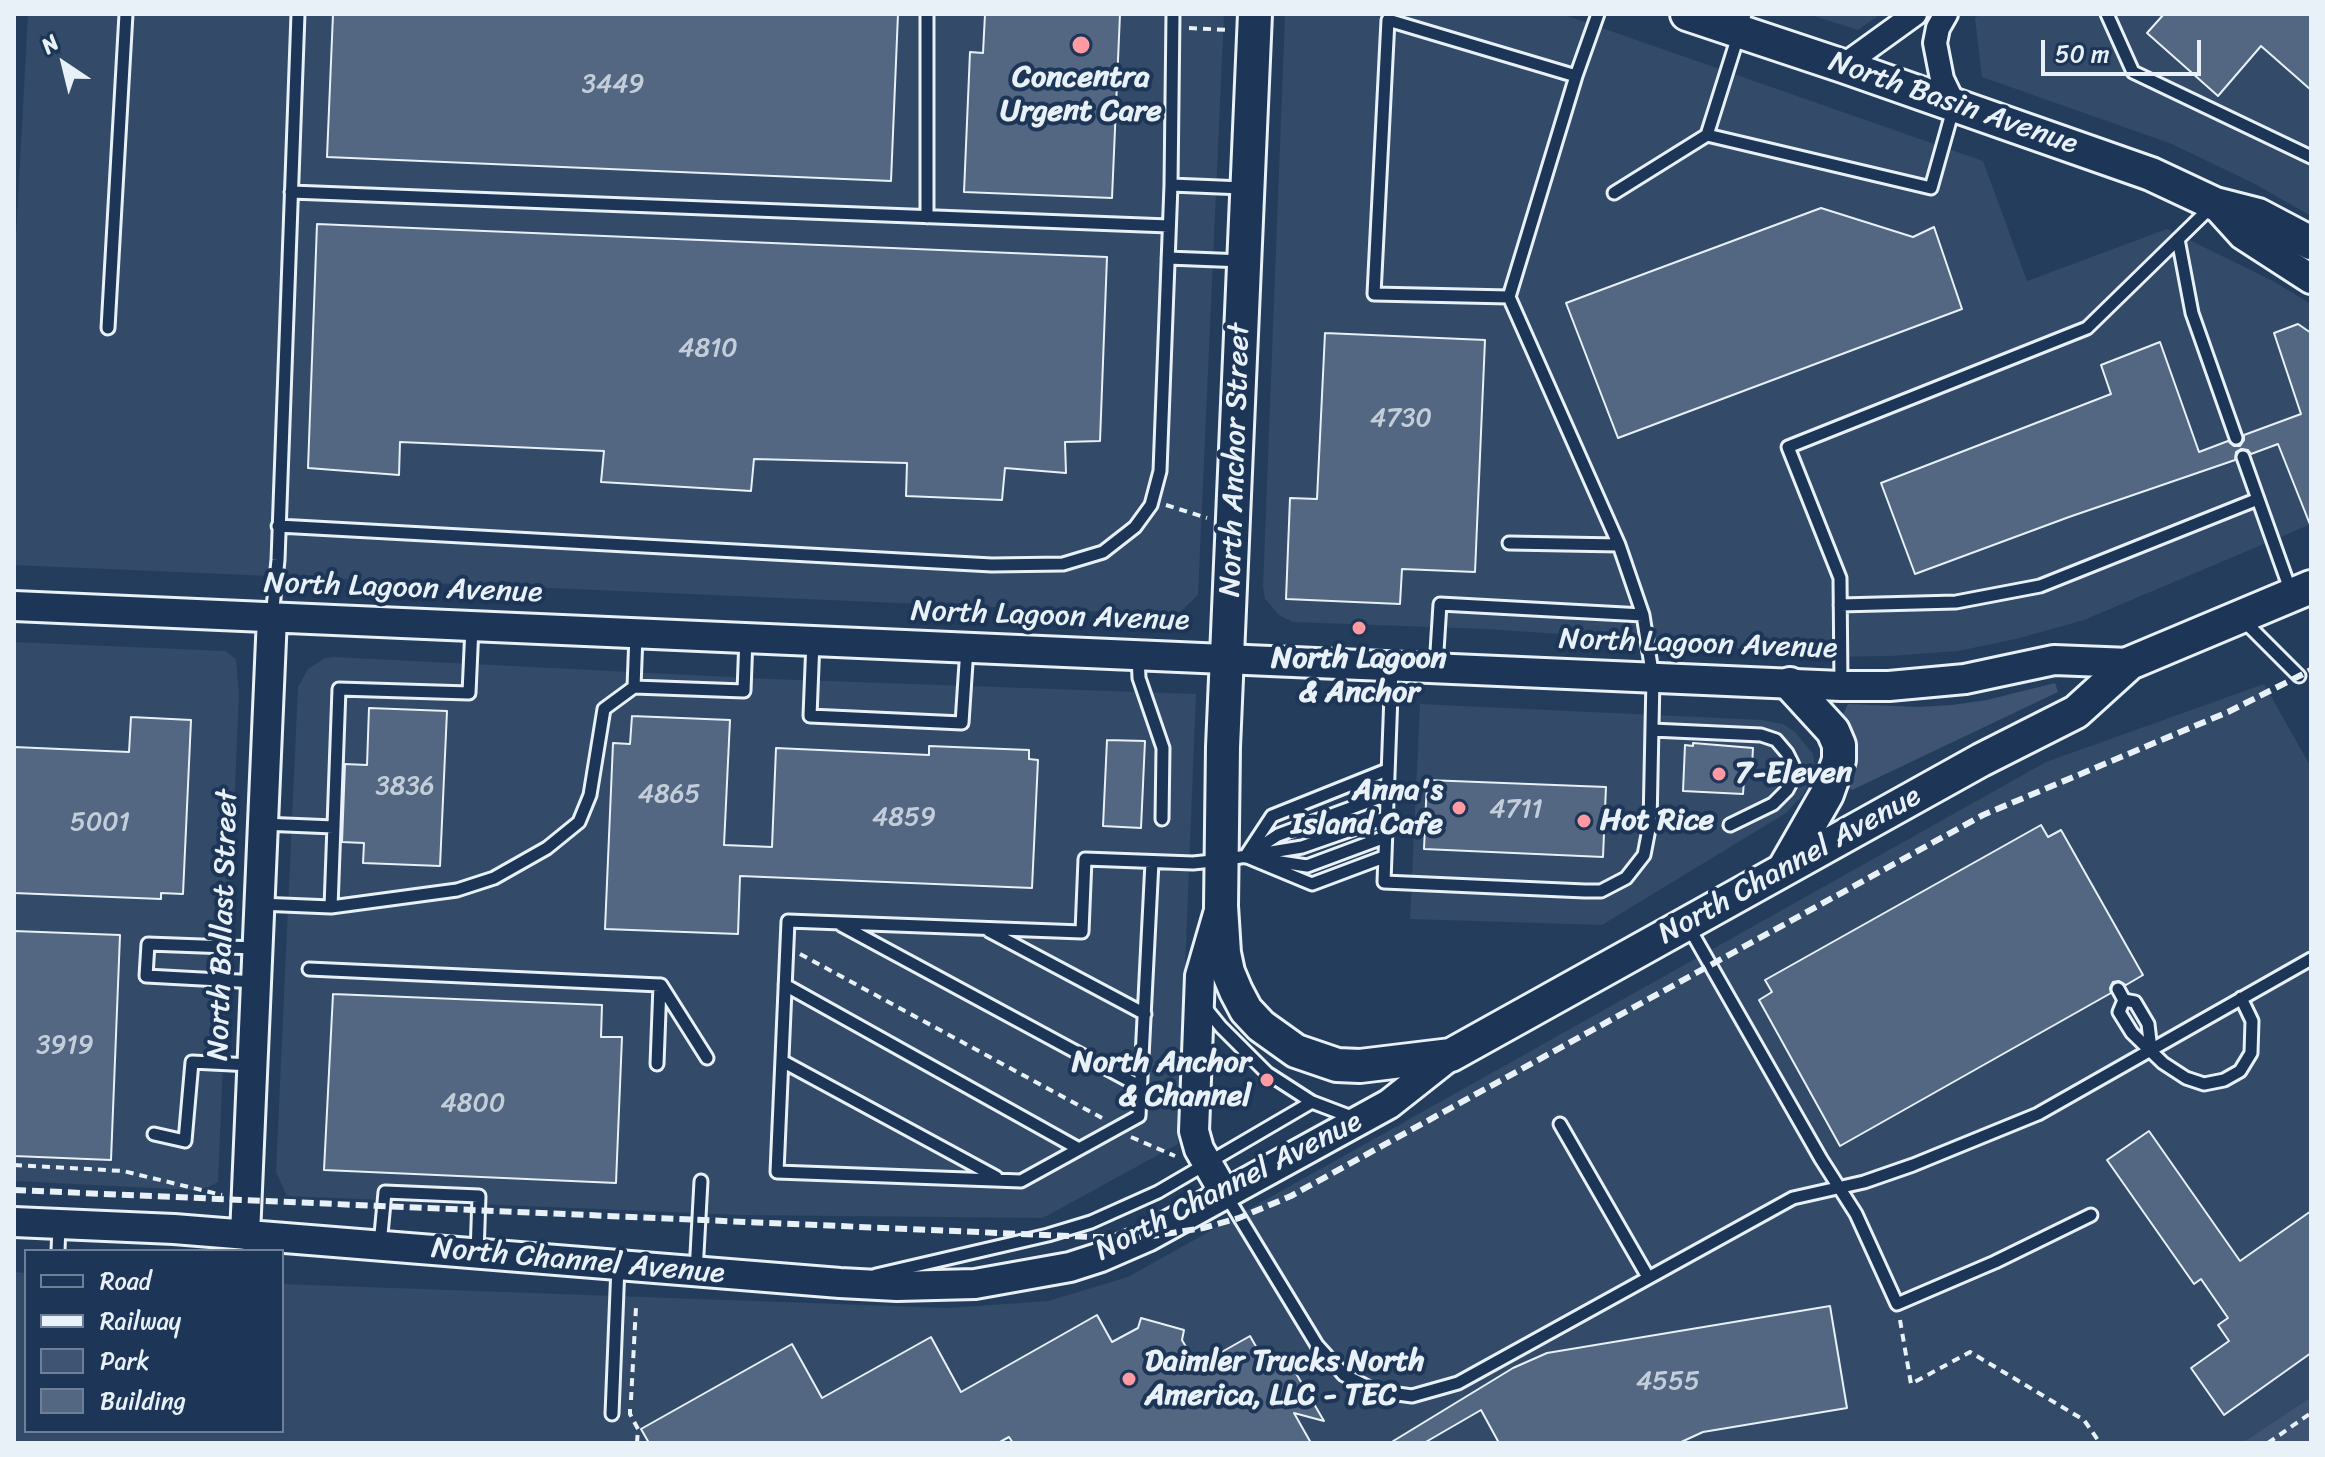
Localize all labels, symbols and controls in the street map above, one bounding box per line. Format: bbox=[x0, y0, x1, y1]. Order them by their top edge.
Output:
north arrow bbox=[24, 24, 104, 104]
text: N bbox=[33, 24, 67, 64]
scale bar bbox=[2045, 24, 2205, 74]
text: 50 m bbox=[2055, 33, 2110, 75]
marker: Concentra Urgent Care bbox=[1070, 34, 1092, 56]
street label: North Basin Avenue bbox=[1824, 45, 2082, 163]
place label: Concentra Urgent Care bbox=[1000, 60, 1162, 130]
house number: 3449 bbox=[582, 69, 644, 101]
street label: North Anchor Street bbox=[1213, 322, 1259, 598]
house number: 4810 bbox=[678, 333, 738, 365]
house number: 4730 bbox=[1370, 403, 1432, 435]
street label: North Lagoon Avenue bbox=[263, 566, 543, 612]
street label: North Lagoon Avenue bbox=[910, 594, 1190, 640]
marker: North Lagoon & Anchor bbox=[1350, 619, 1368, 637]
street label: North Lagoon Avenue bbox=[1558, 622, 1838, 668]
place label: North Lagoon & Anchor bbox=[1271, 641, 1447, 712]
place label: 7-Eleven bbox=[1735, 756, 1852, 792]
marker: 7-Eleven bbox=[1710, 765, 1728, 783]
house number: 3836 bbox=[376, 771, 434, 803]
place label: Anna's Island Cafe bbox=[1291, 773, 1443, 844]
house number: 4865 bbox=[638, 779, 700, 811]
street label: North Channel Avenue bbox=[1653, 779, 1927, 953]
street label: North Ballast Street bbox=[201, 789, 247, 1061]
house number: 4711 bbox=[1489, 794, 1543, 826]
marker: Anna's Island Cafe bbox=[1450, 799, 1468, 817]
house number: 4859 bbox=[872, 802, 936, 834]
place label: Hot Rice bbox=[1600, 803, 1714, 839]
house number: 5001 bbox=[70, 807, 130, 839]
marker: Hot Rice bbox=[1575, 812, 1593, 830]
house number: 3919 bbox=[36, 1030, 94, 1062]
place label: North Anchor & Channel bbox=[1072, 1045, 1251, 1116]
marker: North Anchor & Channel bbox=[1258, 1071, 1276, 1089]
house number: 4800 bbox=[441, 1088, 505, 1120]
street label: North Channel Avenue bbox=[1090, 1104, 1368, 1270]
street label: North Channel Avenue bbox=[430, 1231, 726, 1293]
legend bbox=[24, 1249, 284, 1433]
text: Road bbox=[100, 1260, 151, 1302]
text: Railway bbox=[100, 1300, 181, 1342]
text: Park bbox=[100, 1340, 149, 1382]
place label: Daimler Trucks North America, LLC - TEC bbox=[1145, 1344, 1424, 1414]
house number: 4555 bbox=[1636, 1366, 1700, 1398]
marker: Daimler Trucks North America, LLC - TEC bbox=[1120, 1370, 1138, 1388]
text: Building bbox=[100, 1380, 186, 1422]

